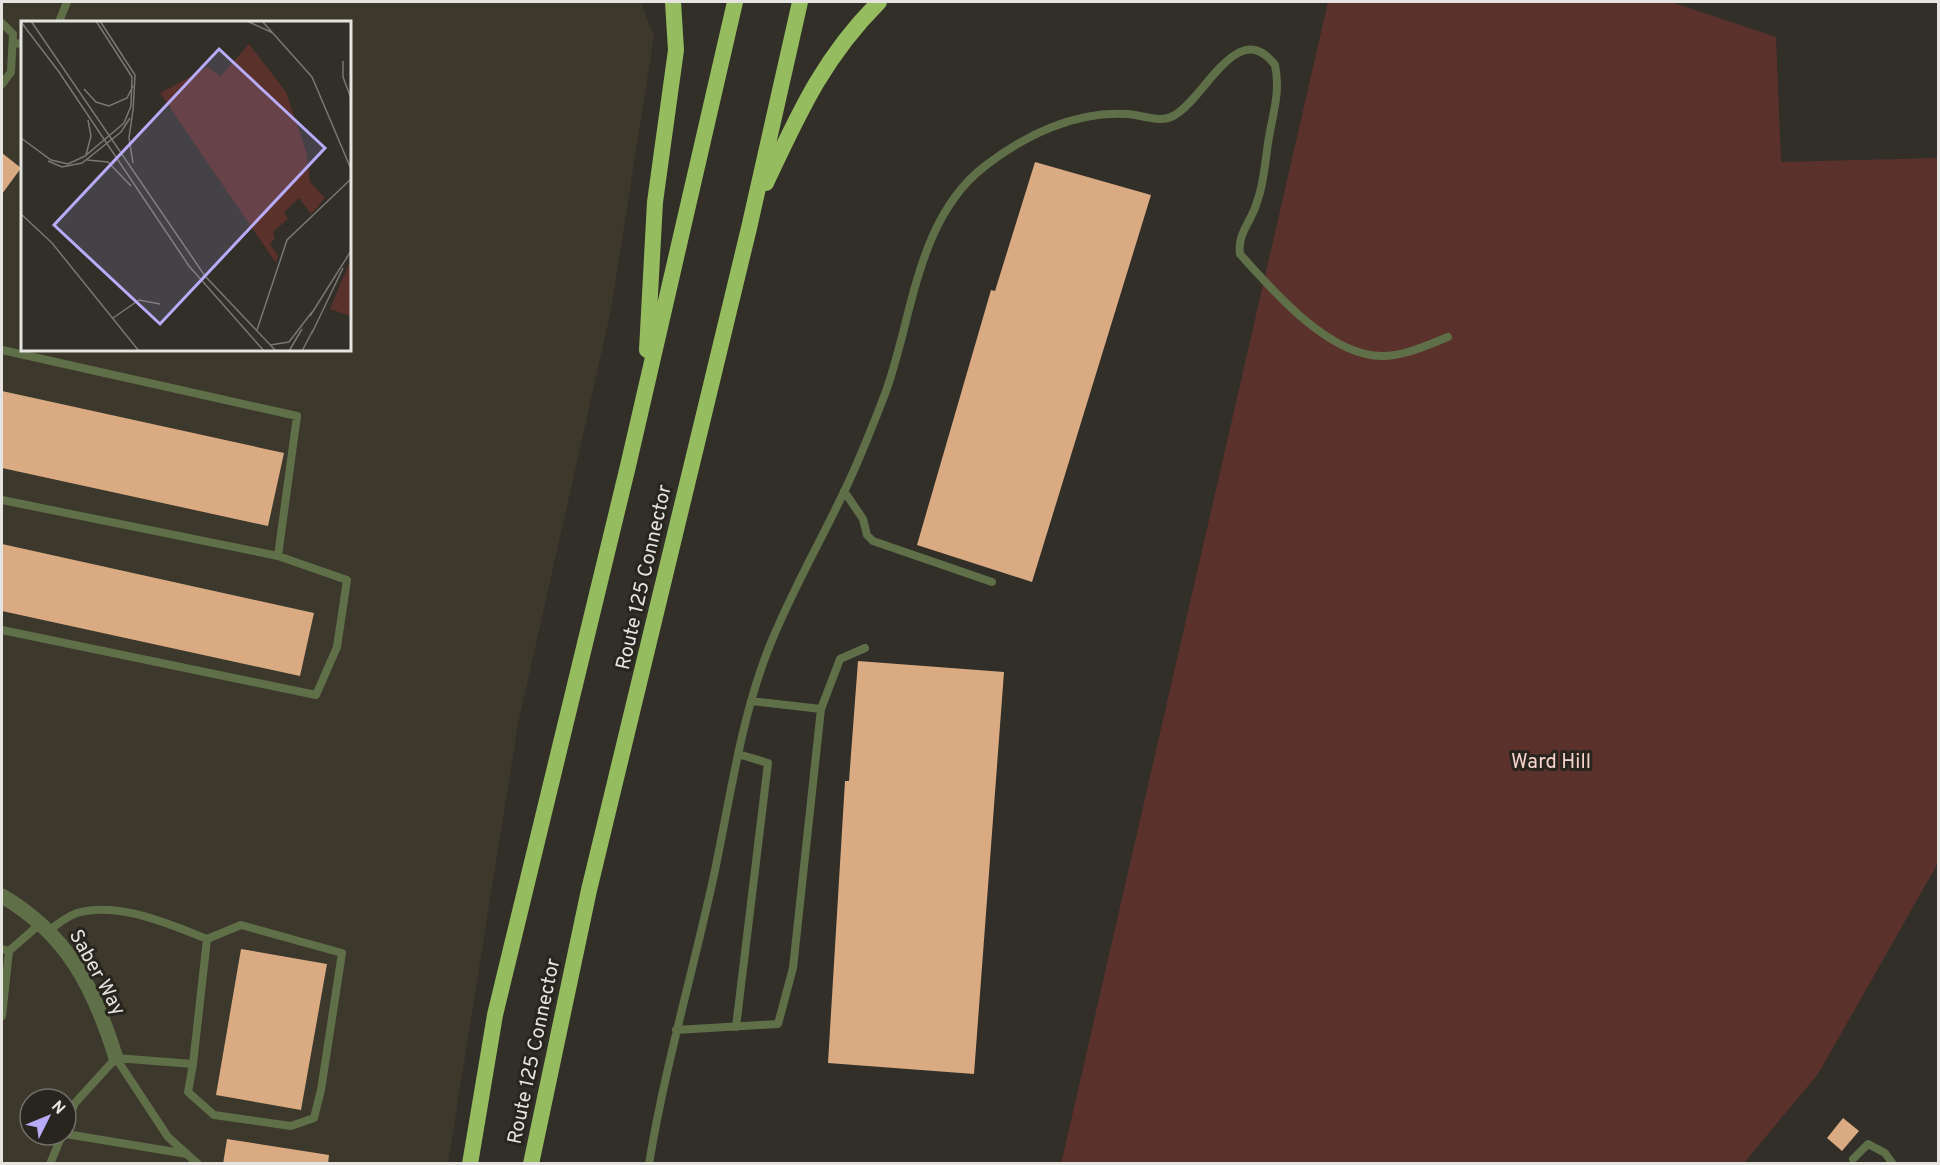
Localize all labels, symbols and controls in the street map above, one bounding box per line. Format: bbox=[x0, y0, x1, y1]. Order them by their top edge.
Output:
inset map bbox=[21, 21, 351, 351]
street label: Route 125 Connector bbox=[611, 482, 679, 673]
park label: Ward Hill bbox=[1511, 750, 1591, 776]
street label: Saber Way bbox=[62, 925, 131, 1021]
street label: Route 125 Connector bbox=[503, 956, 567, 1147]
north arrow bbox=[18, 1087, 78, 1147]
text: N bbox=[46, 1097, 69, 1119]

